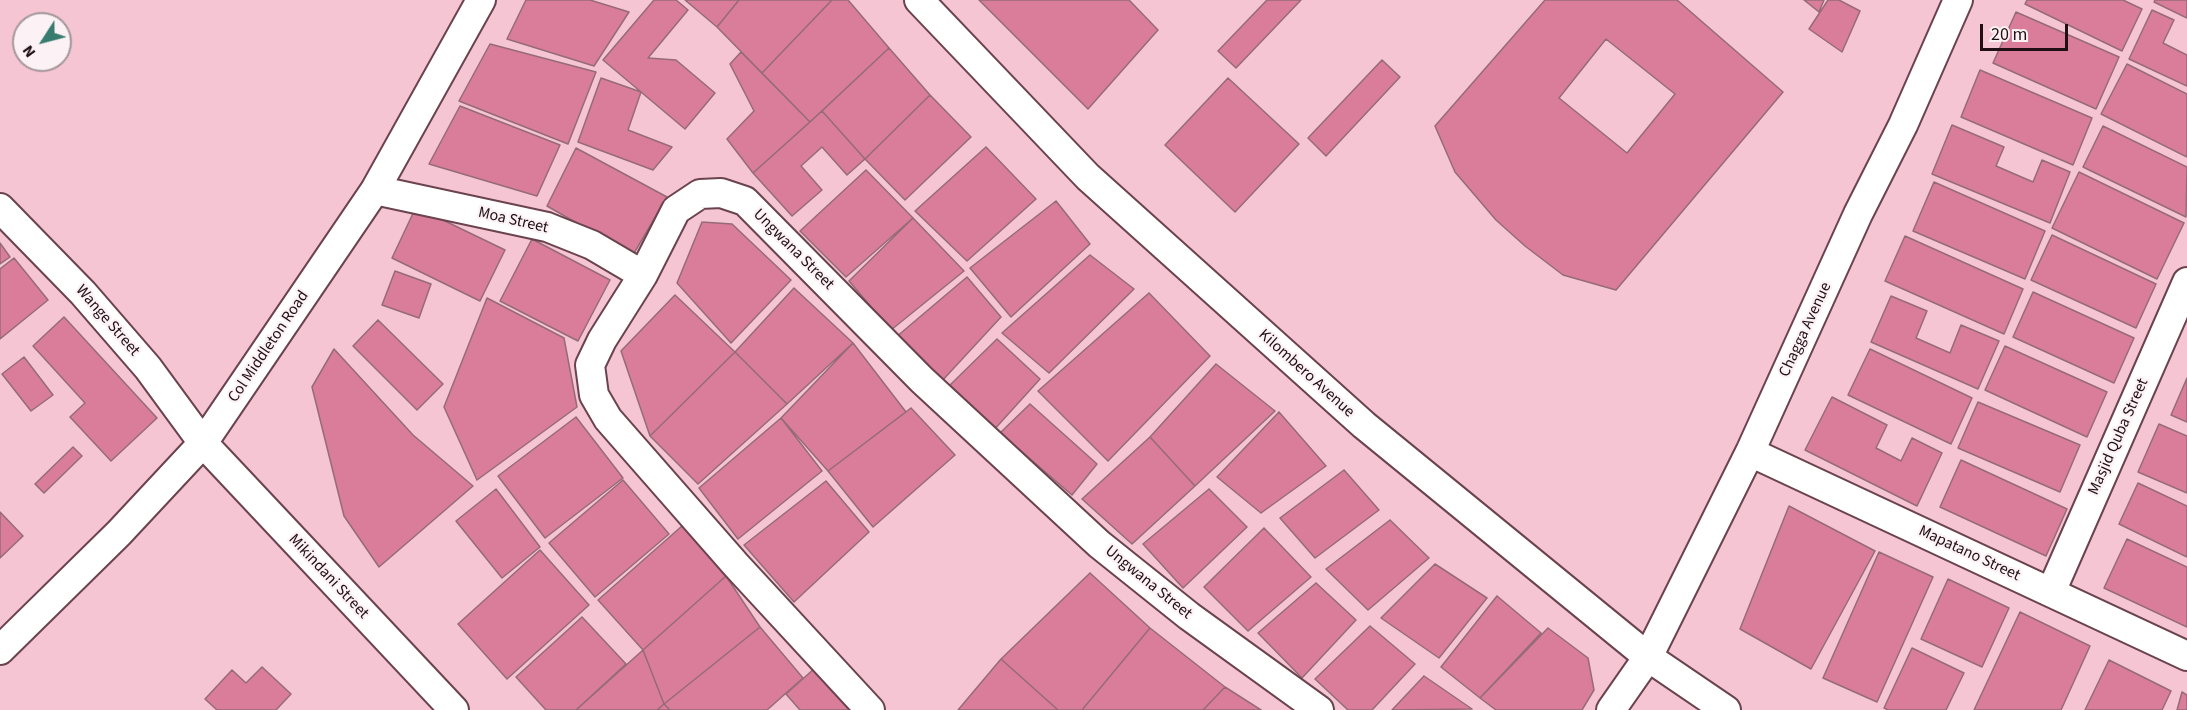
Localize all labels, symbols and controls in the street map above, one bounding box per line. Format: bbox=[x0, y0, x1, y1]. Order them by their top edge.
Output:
north arrow bbox=[12, 12, 72, 72]
scale bar bbox=[1983, 12, 2072, 50]
text: 20 m bbox=[1991, 22, 2027, 47]
text: N bbox=[17, 41, 41, 62]
street label: Moa Street bbox=[476, 204, 550, 238]
street label: Ungwana Street bbox=[749, 206, 837, 294]
street label: Chagga Avenue bbox=[1776, 280, 1836, 380]
street label: Wange Street bbox=[71, 281, 143, 361]
street label: Col Middleton Road bbox=[225, 288, 313, 406]
street label: Kilombero Avenue bbox=[1254, 326, 1358, 422]
street label: Masjid Quba Street bbox=[2085, 376, 2153, 498]
street label: Mapatano Street bbox=[1915, 522, 2023, 586]
street label: Mikindani Street bbox=[284, 531, 372, 623]
street label: Ungwana Street bbox=[1101, 542, 1195, 624]

